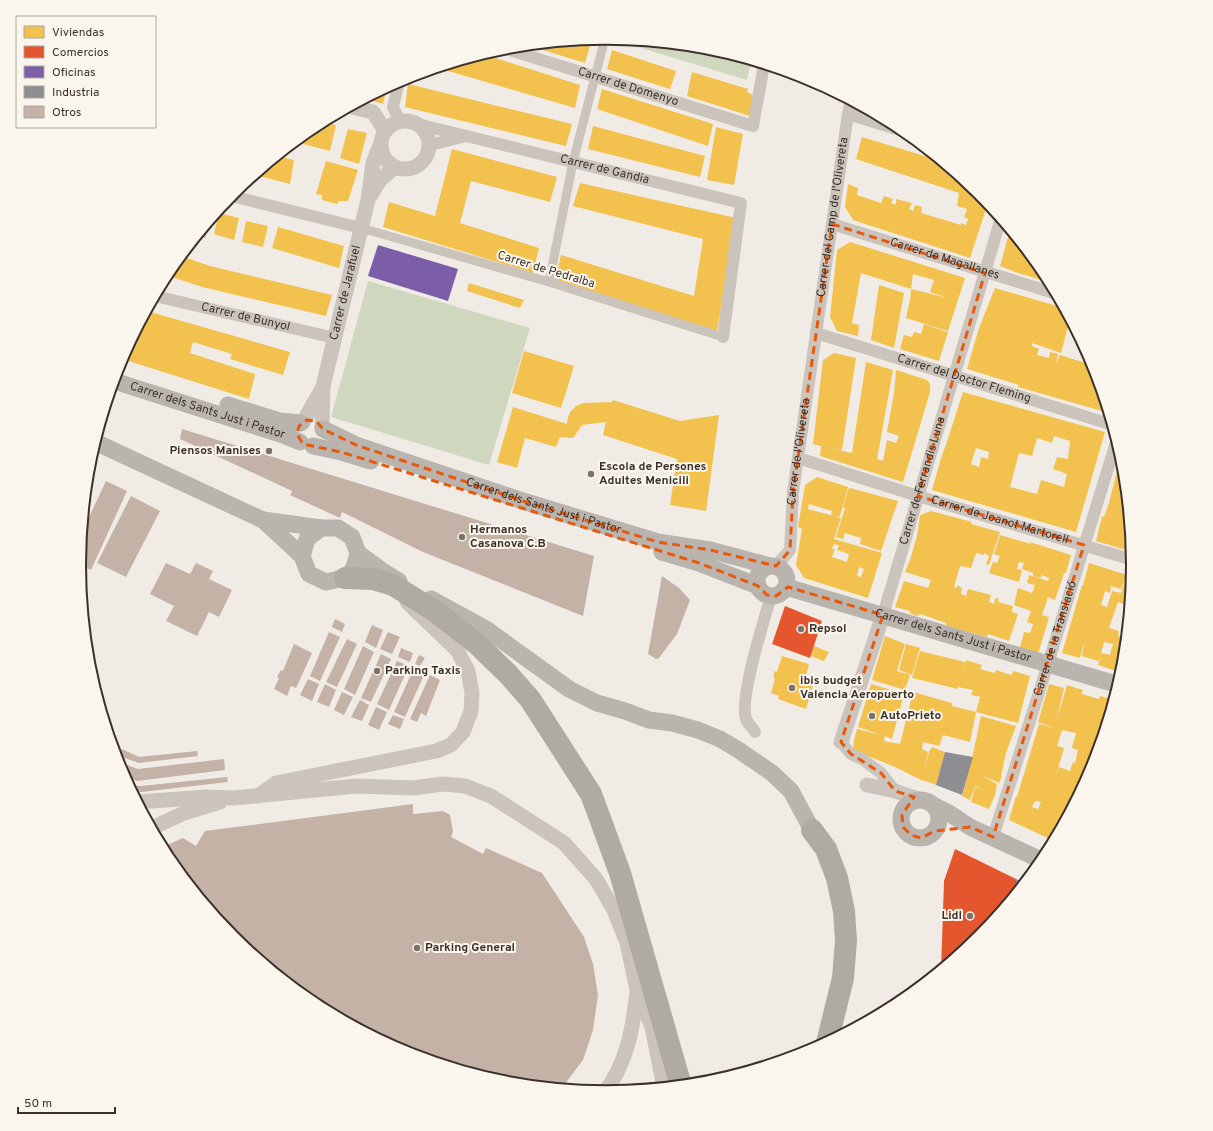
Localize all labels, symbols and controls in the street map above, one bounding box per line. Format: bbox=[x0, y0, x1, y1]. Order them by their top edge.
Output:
legend bbox=[16, 16, 156, 128]
text: Viviendas bbox=[52, 25, 104, 41]
text: Comercios bbox=[52, 45, 109, 61]
street label: Carrer de Domenyo bbox=[576, 64, 681, 110]
text: Oficinas bbox=[52, 65, 96, 81]
text: Industria bbox=[52, 85, 99, 101]
text: Otros bbox=[52, 105, 81, 121]
street label: Carrer del Camp de l'Olivereta bbox=[813, 136, 853, 298]
street label: Carrer de Gandia bbox=[558, 151, 651, 188]
street label: Carrer de Magallanes bbox=[888, 234, 1001, 284]
street label: Carrer de Jarafuel bbox=[326, 244, 365, 342]
street label: Carrer de Pedralba bbox=[495, 248, 597, 292]
street label: Carrer de Bunyol bbox=[199, 299, 292, 335]
street label: Carrer del Doctor Fleming bbox=[895, 351, 1033, 407]
street label: Carrer dels Sants Just i Pastor bbox=[128, 379, 287, 443]
street label: Carrer de l'Olivereta bbox=[784, 397, 815, 506]
street label: Carrer de Ferrandis Luna bbox=[896, 415, 950, 547]
place label: Piensos Manises bbox=[169, 443, 261, 459]
marker: Piensos Manises bbox=[264, 446, 274, 456]
place label: Escola de Persones Adultes Menicili bbox=[599, 459, 706, 489]
marker: Escola de Persones Adultes Menicili bbox=[586, 469, 596, 479]
street label: Carrer dels Sants Just i Pastor bbox=[464, 474, 624, 538]
street label: Carrer de Joanot Martorell bbox=[929, 492, 1070, 548]
place label: Hermanos Casanova C.B bbox=[470, 522, 546, 552]
marker: Hermanos Casanova C.B bbox=[457, 532, 467, 542]
street label: Carrer de la Translació bbox=[1030, 579, 1081, 698]
street label: Carrer dels Sants Just i Pastor bbox=[873, 606, 1033, 667]
place label: Repsol bbox=[809, 621, 847, 637]
marker: Repsol bbox=[796, 624, 806, 634]
place label: Parking Taxis bbox=[385, 663, 461, 679]
marker: Parking Taxis bbox=[372, 666, 382, 676]
place label: ibis budget Valencia Aeropuerto bbox=[800, 673, 914, 703]
marker: ibis budget Valencia Aeropuerto bbox=[787, 683, 797, 693]
place label: AutoPrieto bbox=[880, 708, 941, 724]
marker: AutoPrieto bbox=[867, 711, 877, 721]
place label: Lidl bbox=[941, 908, 962, 924]
marker: Lidl bbox=[965, 911, 975, 921]
place label: Parking General bbox=[425, 940, 515, 956]
marker: Parking General bbox=[412, 943, 422, 953]
scale bar bbox=[18, 1089, 115, 1115]
text: 50 m bbox=[24, 1096, 52, 1112]

